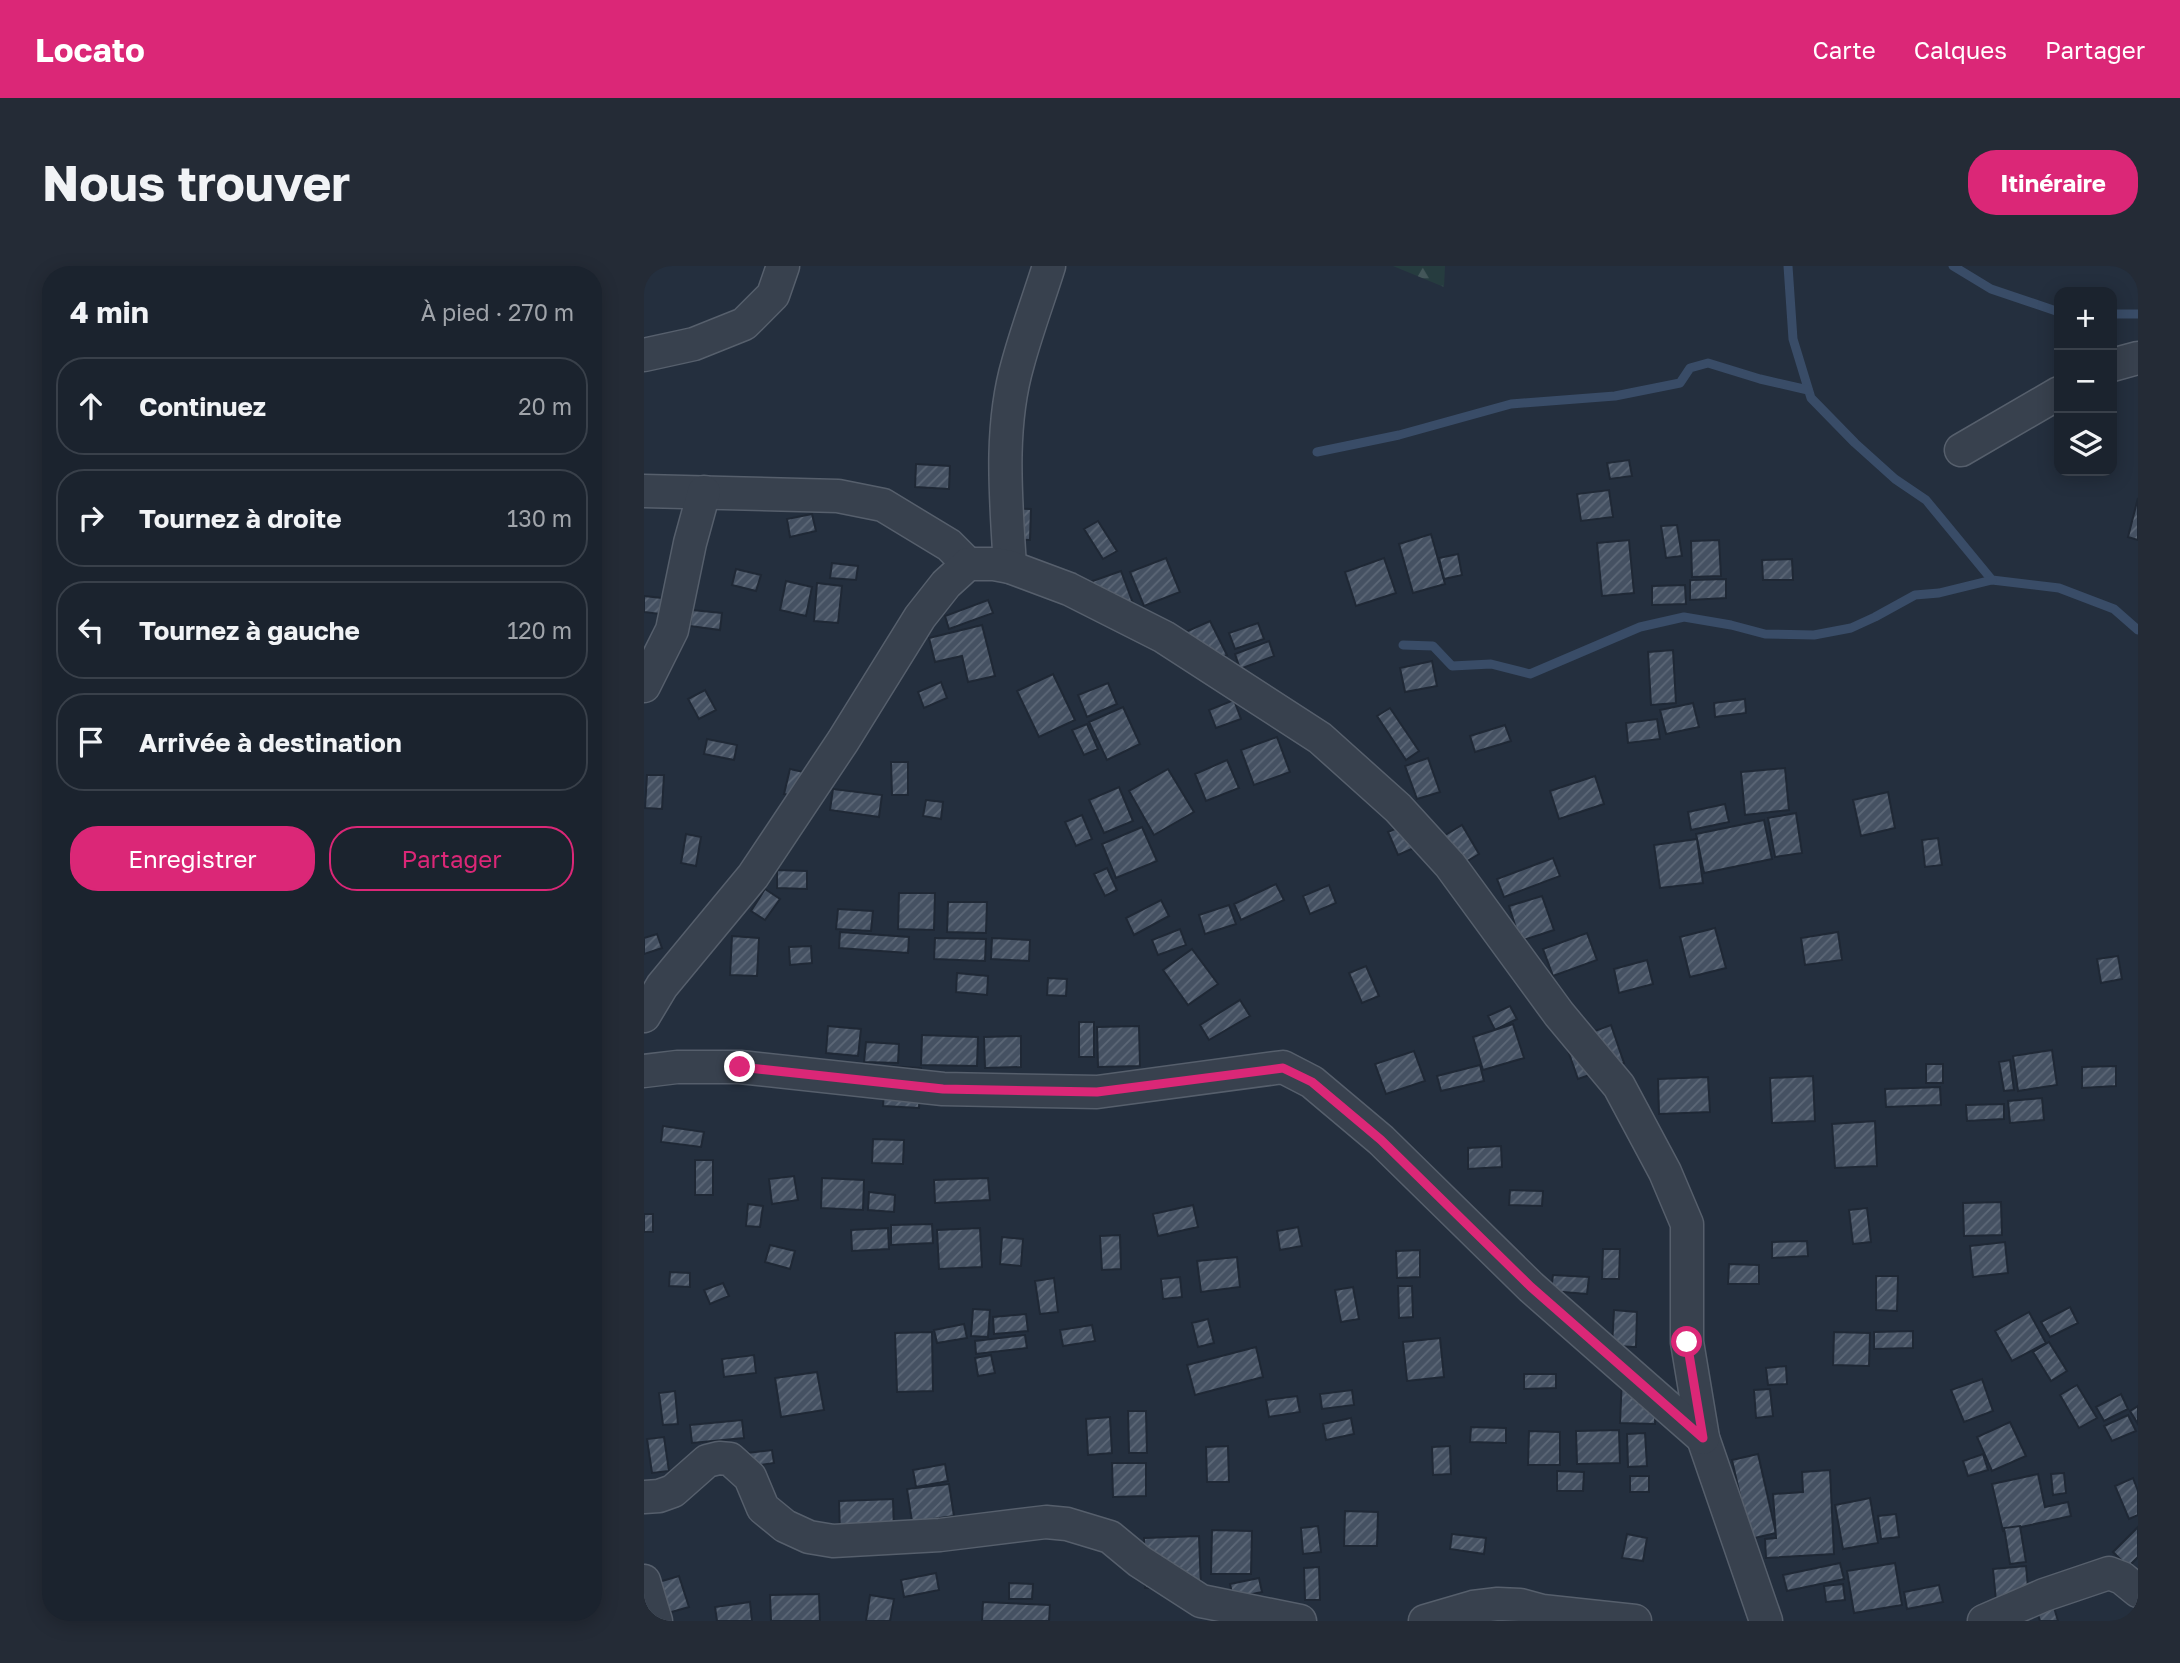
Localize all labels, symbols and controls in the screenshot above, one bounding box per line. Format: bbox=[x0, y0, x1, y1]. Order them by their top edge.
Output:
text: Locato bbox=[35, 30, 145, 69]
text: Carte bbox=[1812, 35, 1876, 64]
text: Calques bbox=[1914, 35, 2007, 64]
text: Partager bbox=[2045, 35, 2145, 64]
button: Itinéraire bbox=[1968, 150, 2138, 215]
text: Nous trouver bbox=[42, 153, 350, 212]
map controls bbox=[2054, 287, 2117, 476]
button: + bbox=[2054, 287, 2117, 350]
text: 4 min bbox=[70, 294, 149, 330]
text: À pied · 270 m bbox=[421, 298, 574, 326]
button: − bbox=[2054, 350, 2117, 413]
icon: ahead bbox=[72, 387, 110, 425]
text: Continuez bbox=[139, 391, 266, 422]
text: 20 m bbox=[518, 392, 572, 420]
button: layers bbox=[2054, 413, 2117, 476]
icon: right bbox=[72, 499, 110, 537]
text: Tournez à droite bbox=[139, 503, 342, 534]
text: 130 m bbox=[507, 504, 572, 532]
icon: left bbox=[72, 611, 110, 649]
text: Tournez à gauche bbox=[139, 615, 360, 646]
text: 120 m bbox=[507, 616, 572, 644]
icon: arrive bbox=[72, 723, 110, 761]
text: Arrivée à destination bbox=[139, 727, 402, 758]
button: Enregistrer bbox=[70, 826, 315, 891]
button: Partager bbox=[329, 826, 574, 891]
route end bbox=[724, 1051, 755, 1082]
route start bbox=[1671, 1326, 1702, 1357]

